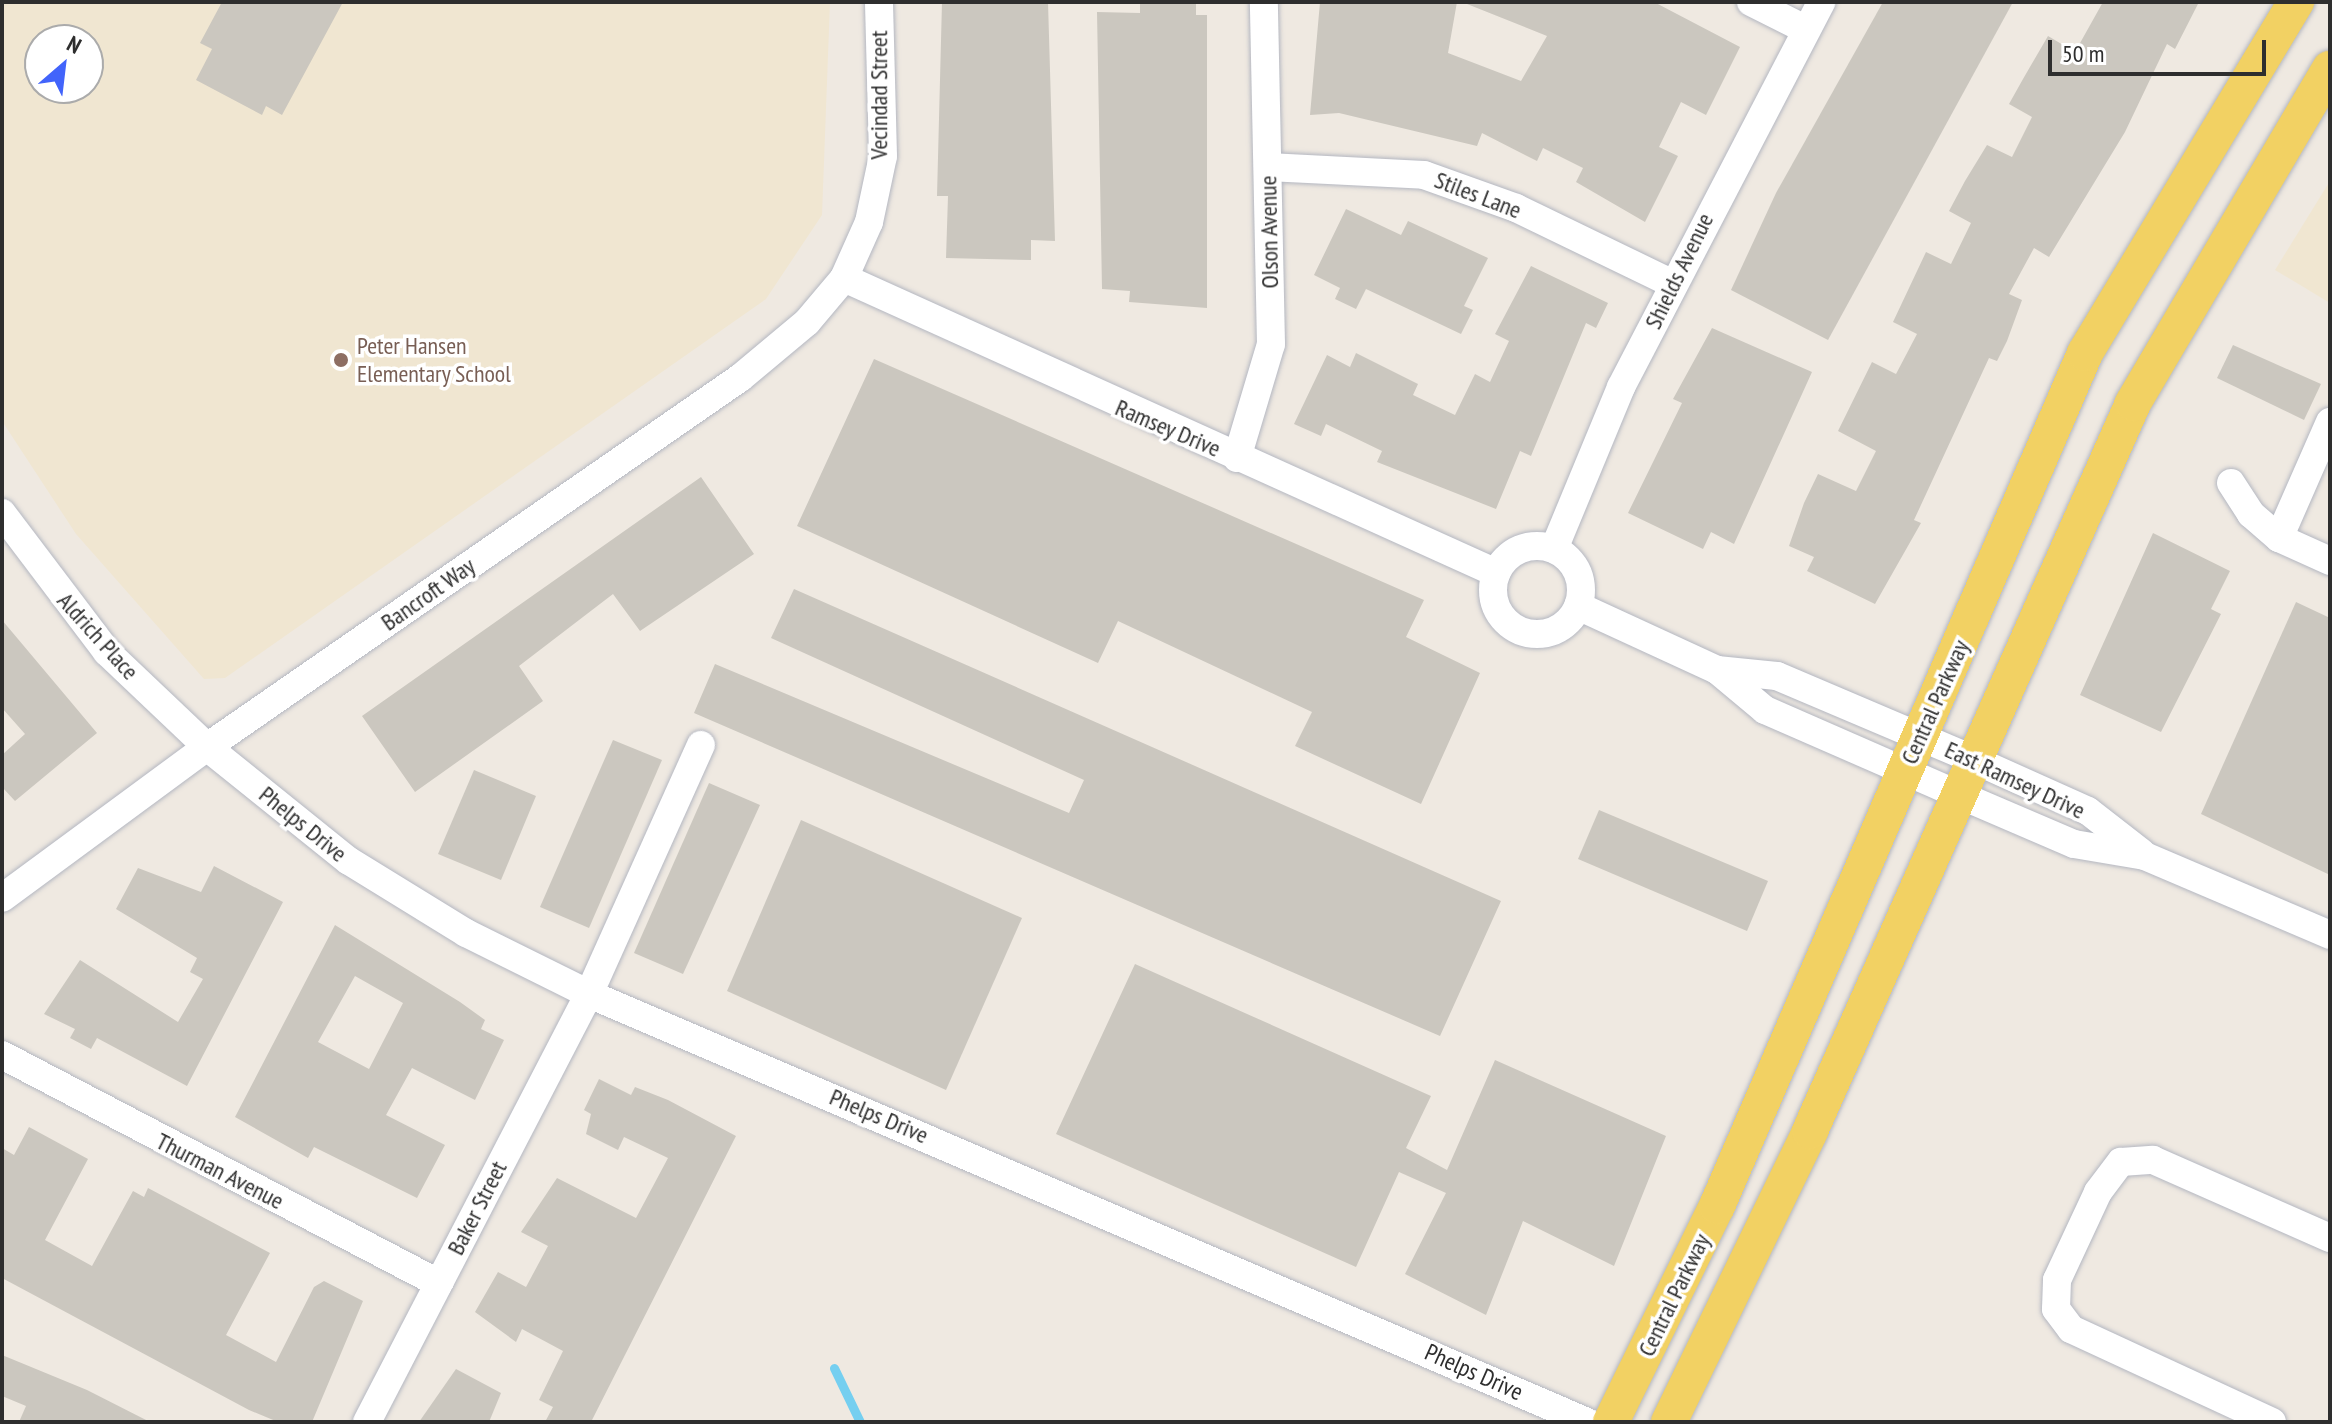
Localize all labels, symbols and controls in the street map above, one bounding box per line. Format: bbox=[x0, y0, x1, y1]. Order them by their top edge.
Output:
north arrow bbox=[24, 24, 104, 104]
scale bar bbox=[2052, 24, 2270, 74]
text: N bbox=[62, 29, 86, 60]
street label: Vecindad Street bbox=[865, 30, 893, 160]
text: 50 m bbox=[2062, 38, 2104, 69]
street label: Stiles Lane bbox=[1431, 165, 1525, 225]
street label: Olson Avenue bbox=[1254, 175, 1284, 289]
street label: Shields Avenue bbox=[1638, 208, 1720, 334]
place label: Peter Hansen Elementary School bbox=[357, 332, 511, 388]
marker: Peter Hansen Elementary School bbox=[332, 351, 350, 369]
street label: Ramsey Drive bbox=[1111, 393, 1225, 463]
street label: Bancroft Way bbox=[375, 551, 481, 637]
street label: Aldrich Place bbox=[51, 586, 145, 686]
street label: Central Parkway bbox=[1895, 636, 1975, 768]
street label: East Ramsey Drive bbox=[1940, 735, 2090, 825]
street label: Phelps Drive bbox=[253, 780, 353, 868]
street label: Phelps Drive bbox=[825, 1082, 933, 1150]
street label: Thurman Avenue bbox=[151, 1126, 289, 1216]
street label: Baker Street bbox=[441, 1156, 513, 1260]
street label: Central Parkway bbox=[1632, 1229, 1716, 1361]
street label: Phelps Drive bbox=[1421, 1338, 1527, 1406]

